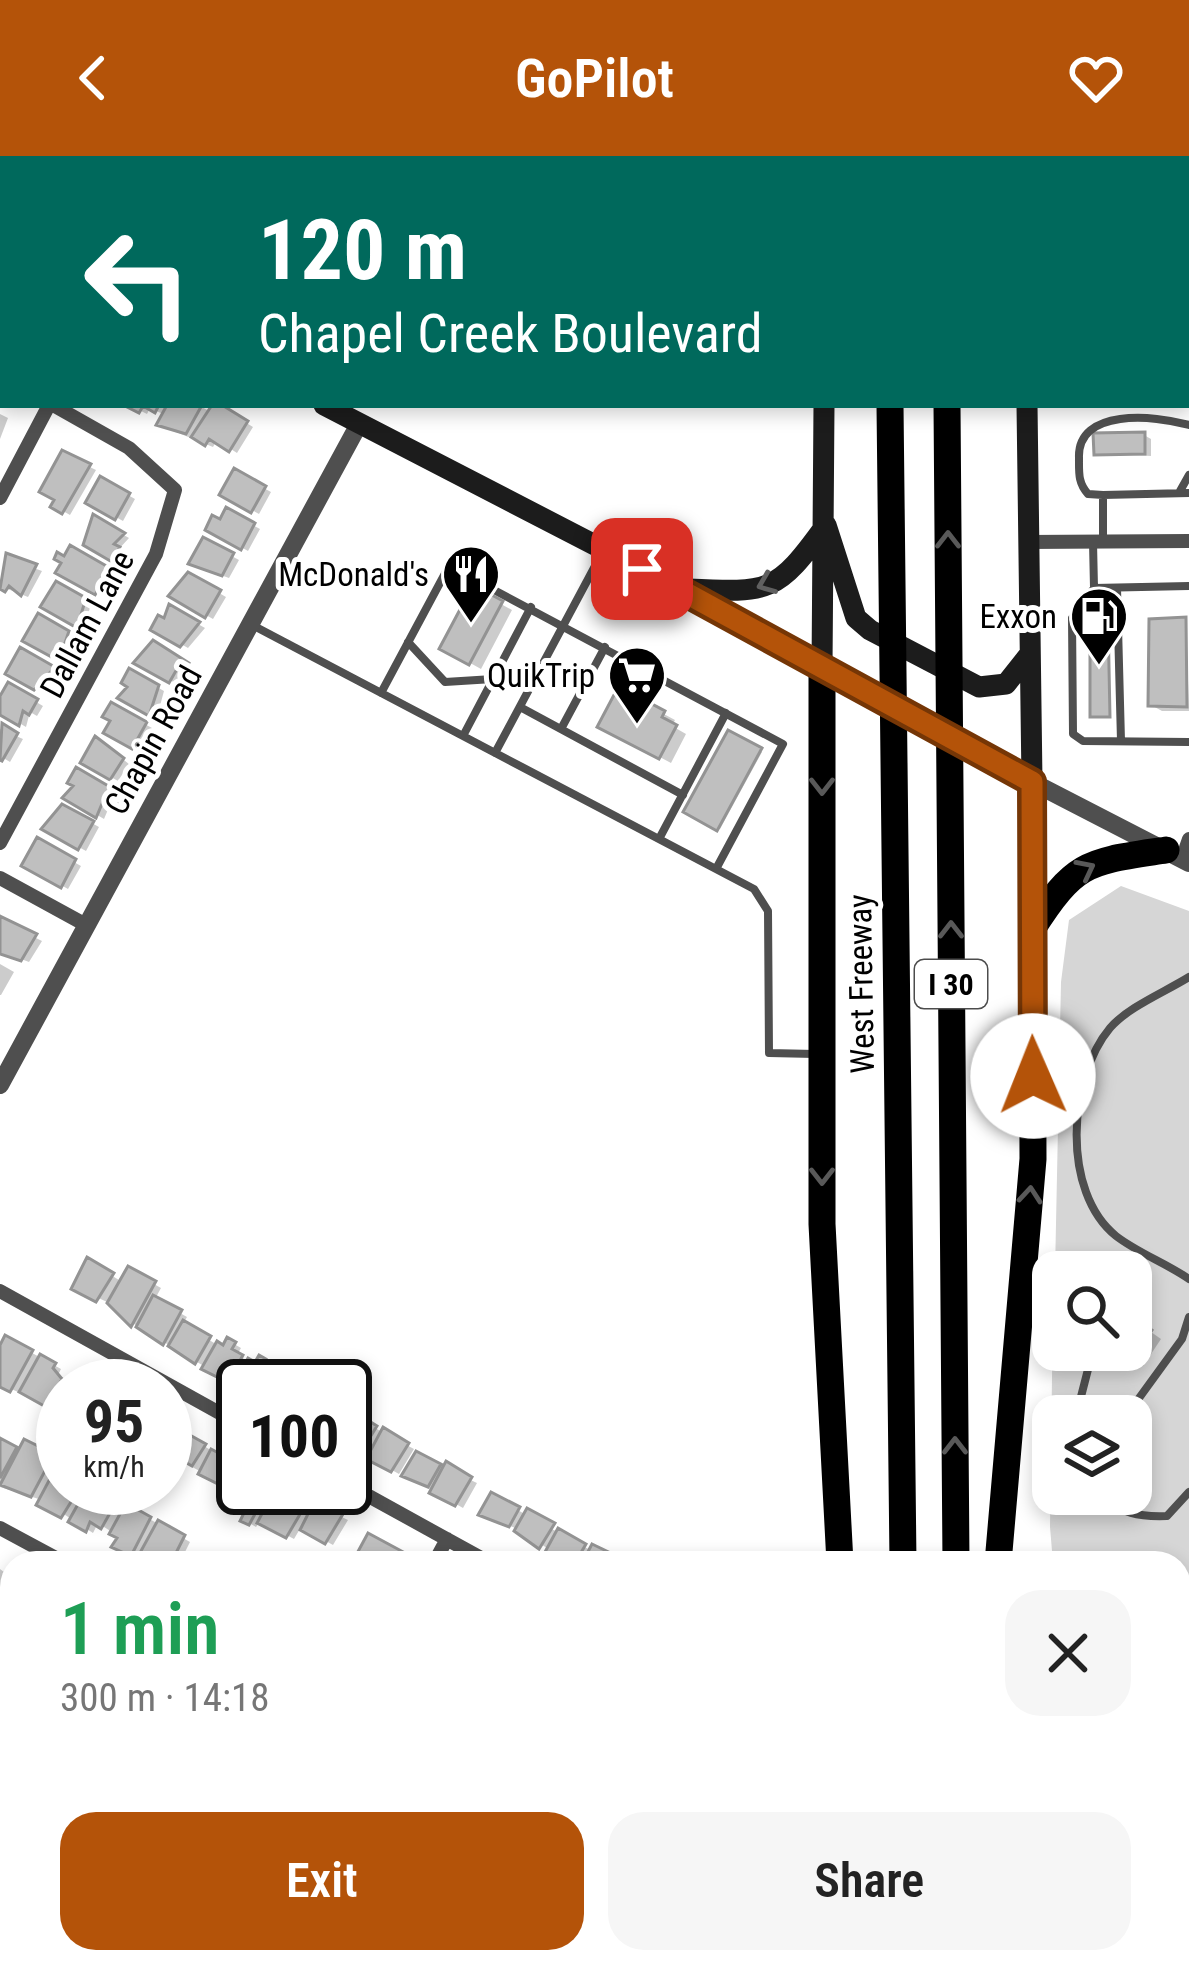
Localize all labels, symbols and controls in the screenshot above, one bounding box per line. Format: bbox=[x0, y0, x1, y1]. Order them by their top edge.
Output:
icon: back bbox=[60, 45, 126, 111]
icon: heart bbox=[1063, 45, 1129, 111]
text: GoPilot bbox=[515, 47, 674, 110]
text: 120 m bbox=[258, 201, 467, 300]
icon: left bbox=[60, 204, 216, 360]
text: Chapel Creek Boulevard bbox=[258, 302, 763, 365]
pin bbox=[591, 518, 693, 620]
one-way arrow bbox=[935, 530, 961, 548]
icon: arrive bbox=[609, 536, 675, 602]
restaurant icon: McDonald's bbox=[440, 543, 502, 625]
street label: Dallam Lane bbox=[32, 544, 142, 704]
place label: McDonald's bbox=[278, 555, 429, 594]
one-way arrow bbox=[757, 570, 778, 594]
fuel station icon: Exxon bbox=[1068, 585, 1130, 667]
place label: Exxon bbox=[979, 597, 1057, 636]
supermarket icon: QuikTrip bbox=[606, 644, 668, 726]
place label: QuikTrip bbox=[487, 656, 595, 695]
street label: Chapin Road bbox=[96, 659, 210, 821]
one-way arrow bbox=[809, 778, 835, 796]
one-way arrow bbox=[1074, 860, 1096, 883]
street label: West Freeway bbox=[840, 894, 882, 1074]
one-way arrow bbox=[938, 920, 964, 938]
road number: I 30 bbox=[915, 960, 987, 1008]
position arrow bbox=[970, 1013, 1096, 1139]
one-way arrow bbox=[809, 1168, 835, 1186]
one-way arrow bbox=[1017, 1185, 1043, 1204]
map controls bbox=[1032, 1251, 1152, 1515]
button: search bbox=[1032, 1251, 1152, 1371]
speed limit sign: 100 bbox=[216, 1359, 372, 1515]
text: 95 bbox=[84, 1386, 144, 1457]
button: layers bbox=[1032, 1395, 1152, 1515]
one-way arrow bbox=[942, 1436, 968, 1454]
text: km/h bbox=[83, 1449, 145, 1484]
text: 1 min bbox=[60, 1587, 219, 1672]
button: close bbox=[1005, 1590, 1131, 1716]
text: 300 m · 14:18 bbox=[60, 1675, 270, 1721]
button: Exit bbox=[60, 1812, 584, 1950]
button: Share bbox=[608, 1812, 1131, 1950]

